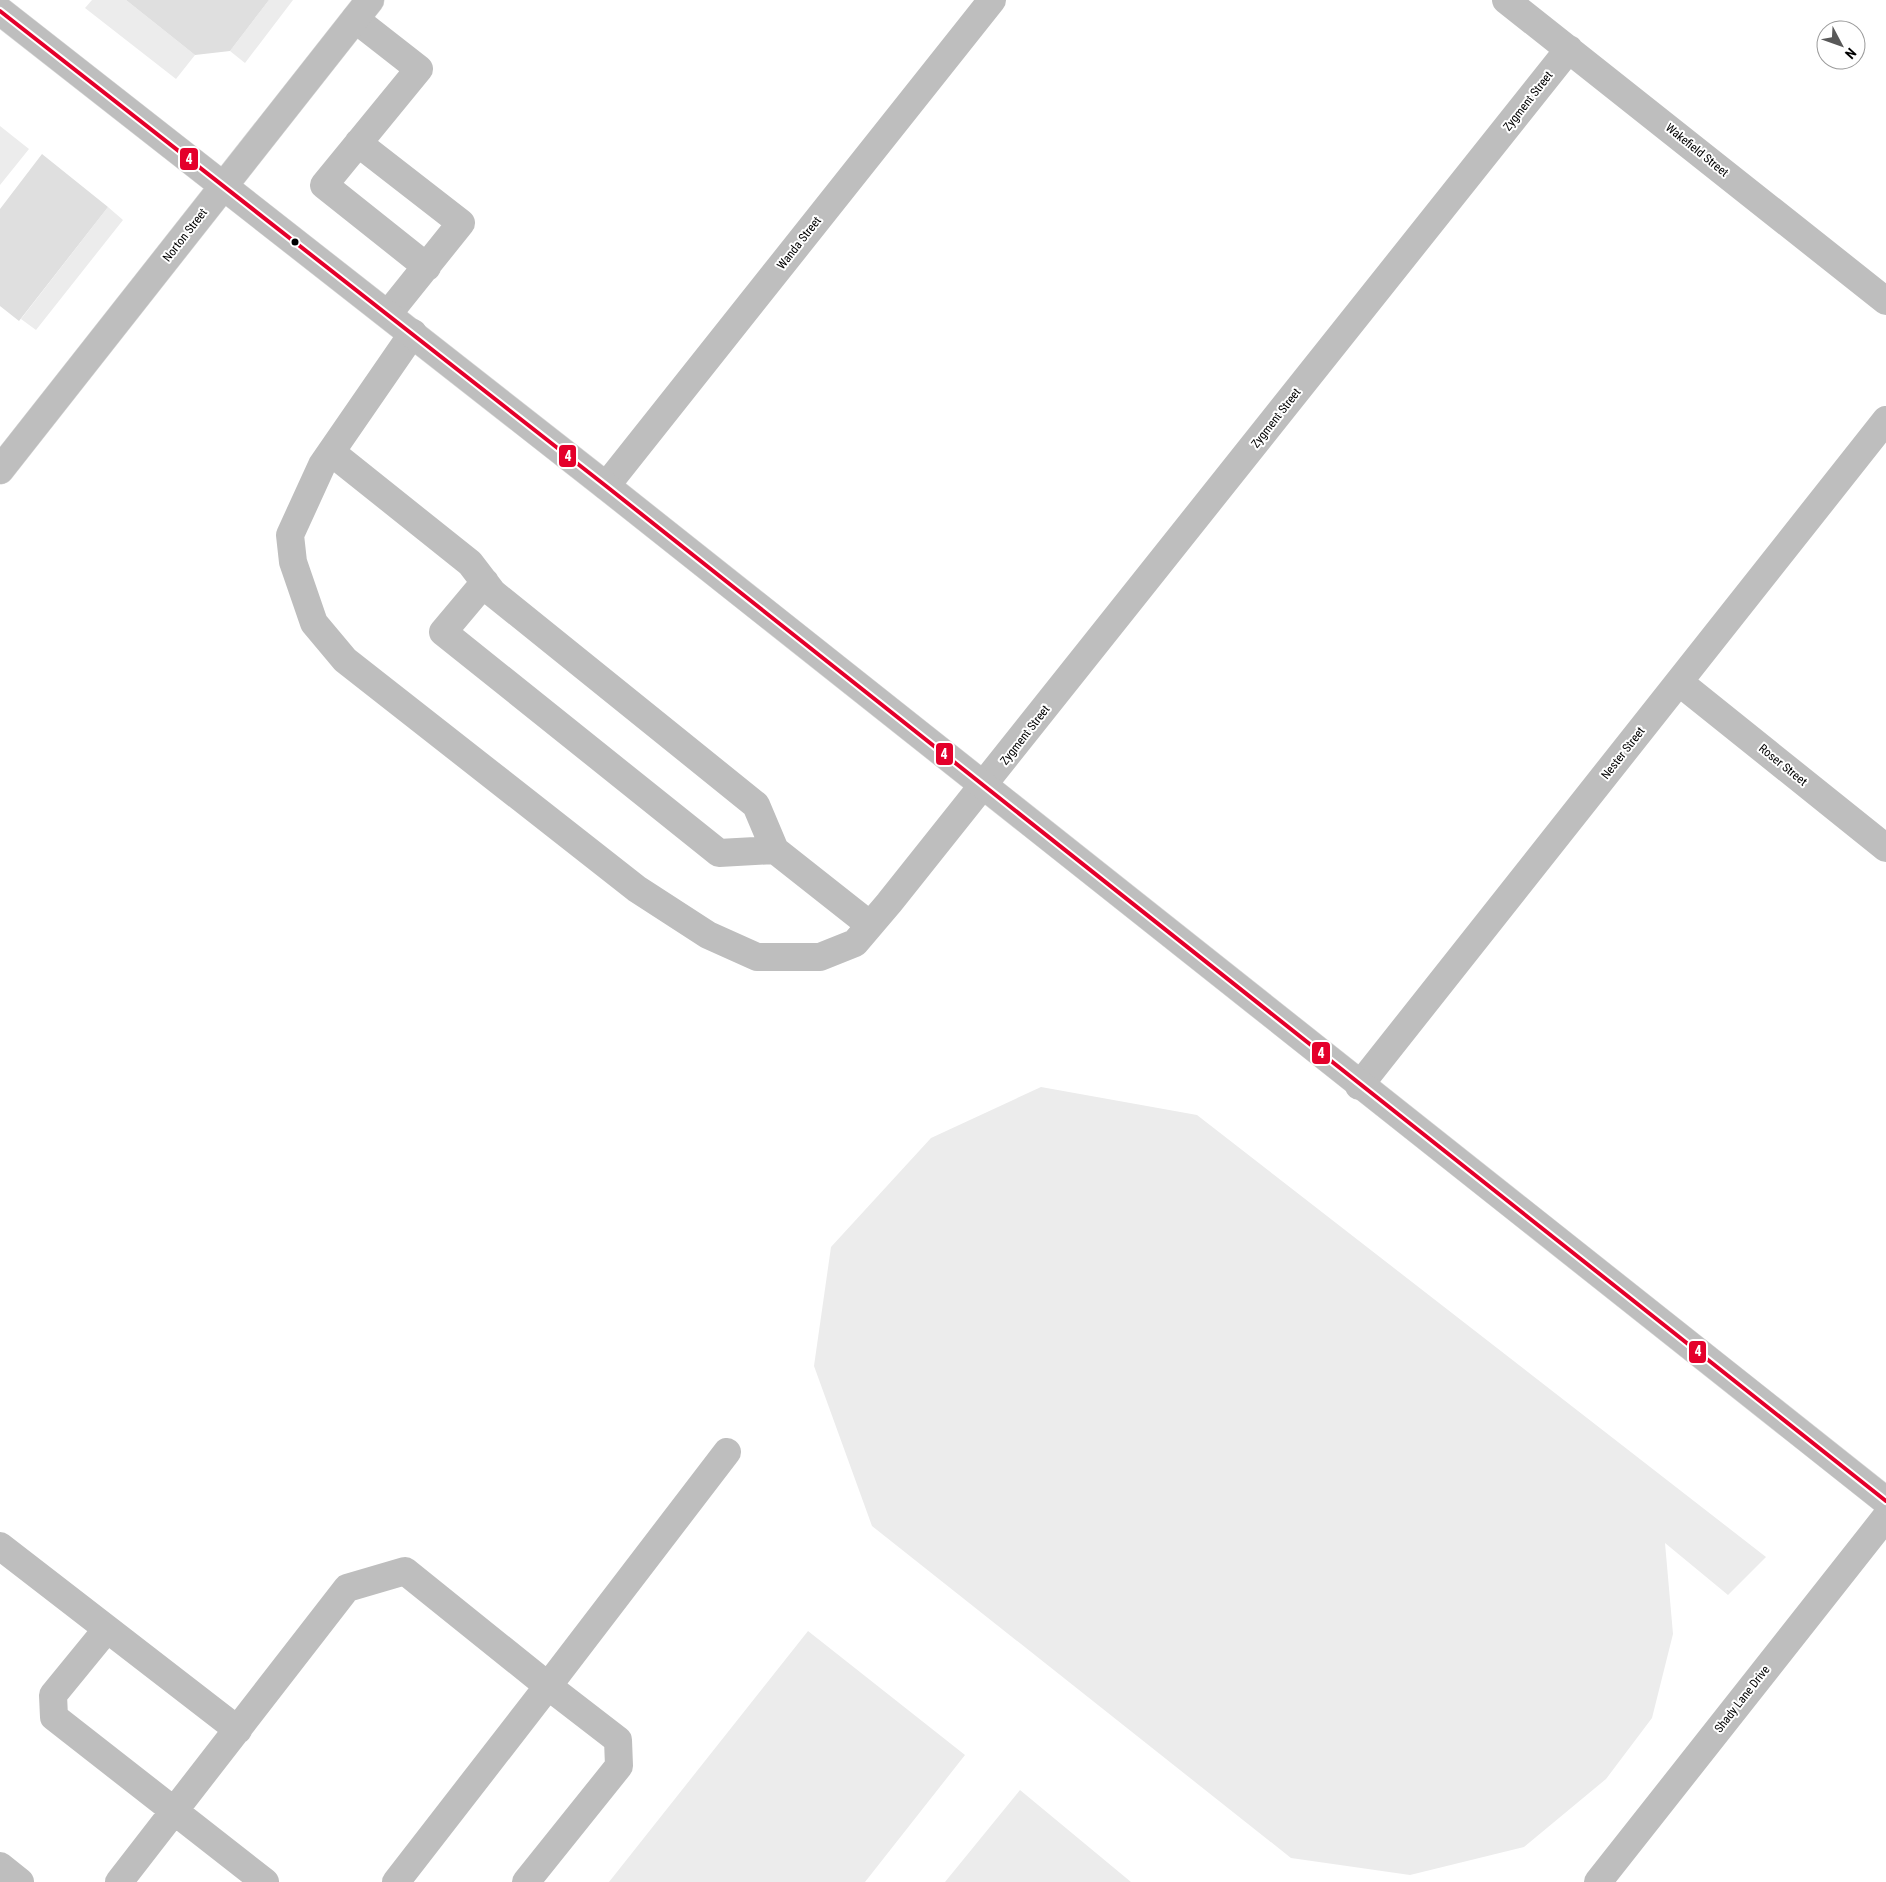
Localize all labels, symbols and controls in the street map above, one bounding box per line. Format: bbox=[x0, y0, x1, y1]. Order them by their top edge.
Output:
north arrow bbox=[1816, 20, 1866, 70]
text: N bbox=[1842, 45, 1860, 62]
street label: Zygment Street bbox=[1500, 68, 1556, 134]
street label: Wakefield Street bbox=[1663, 120, 1732, 180]
line badge: 4 bbox=[179, 147, 199, 171]
text: 4 bbox=[185, 151, 193, 167]
street label: Norton Street bbox=[160, 205, 210, 264]
street label: Wanda Street bbox=[774, 213, 824, 272]
unlabelled marker bbox=[290, 237, 300, 247]
street label: Zygment Street bbox=[1248, 385, 1304, 451]
line badge: 4 bbox=[558, 444, 577, 468]
text: 4 bbox=[564, 448, 572, 464]
street label: Zygment Street bbox=[997, 702, 1053, 768]
street label: Nester Street bbox=[1598, 724, 1648, 782]
street label: Roser Street bbox=[1756, 741, 1810, 789]
line badge: 4 bbox=[935, 742, 954, 766]
text: 4 bbox=[940, 746, 948, 762]
line badge: 4 bbox=[1311, 1041, 1331, 1065]
text: 4 bbox=[1317, 1045, 1325, 1061]
line badge: 4 bbox=[1688, 1340, 1707, 1364]
text: 4 bbox=[1694, 1343, 1702, 1359]
street label: Shady Lane Drive bbox=[1712, 1662, 1773, 1735]

